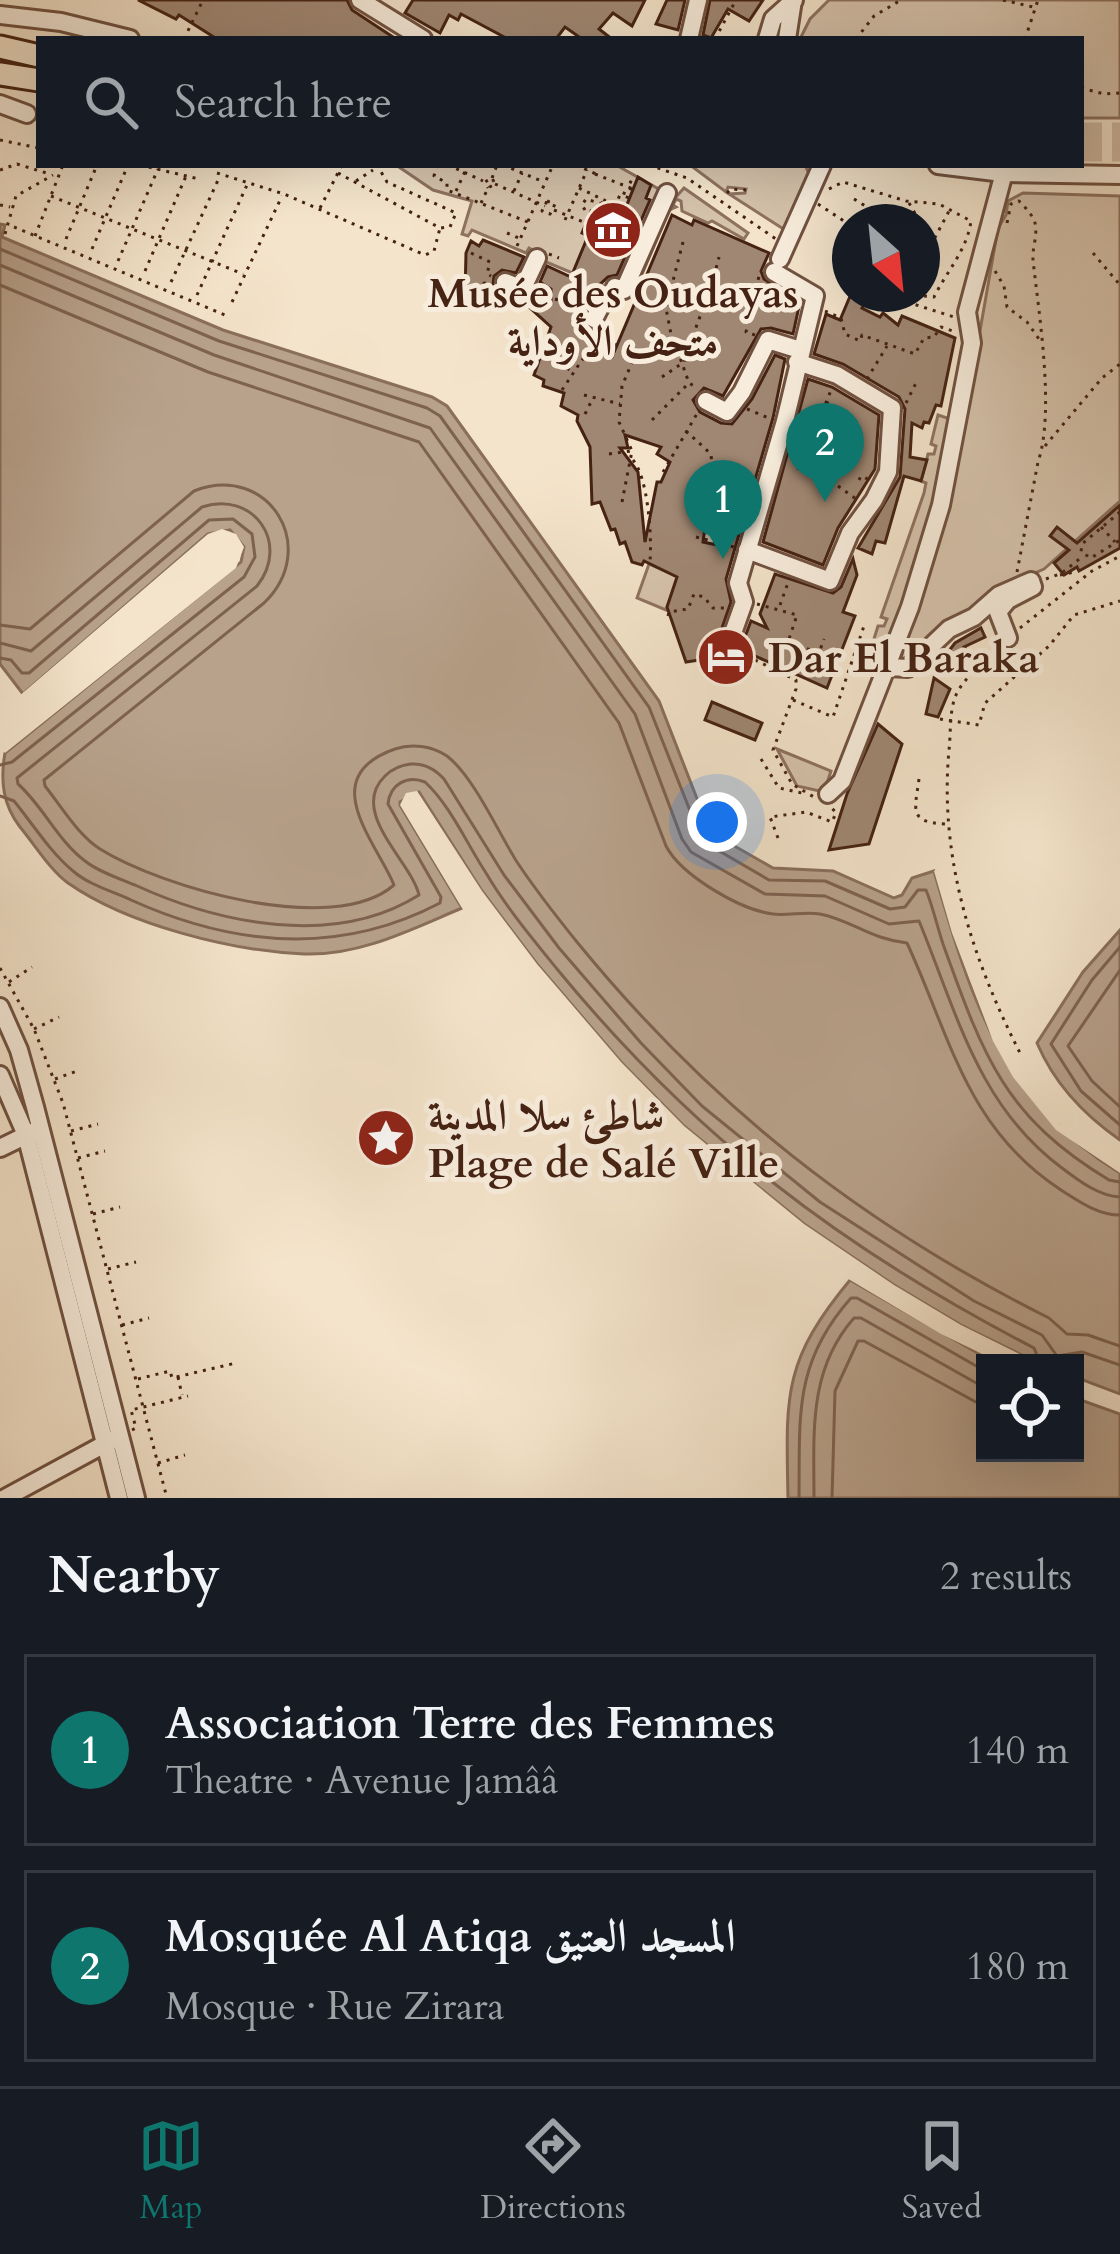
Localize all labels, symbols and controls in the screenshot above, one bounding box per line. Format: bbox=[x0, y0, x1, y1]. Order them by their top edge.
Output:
search box bbox=[36, 36, 1084, 168]
icon: search bbox=[78, 69, 144, 135]
text: Search here bbox=[174, 72, 392, 133]
museum icon: Musée des Oudayas متحف الأوداية bbox=[582, 199, 644, 261]
north arrow bbox=[832, 204, 940, 312]
place label: Musée des Oudayas متحف الأوداية bbox=[427, 265, 799, 370]
pin: 2 bbox=[786, 403, 864, 502]
pin: 1 bbox=[684, 460, 762, 559]
hotel icon: Dar El Baraka bbox=[695, 626, 757, 688]
place label: Dar El Baraka bbox=[768, 630, 1040, 687]
your location bbox=[687, 792, 747, 852]
place label: شاطئ سلا المدينة Plage de Salé Ville bbox=[428, 1087, 779, 1192]
place icon: شاطئ سلا المدينة Plage de Salé Ville bbox=[355, 1107, 417, 1169]
map controls bbox=[976, 1354, 1084, 1462]
button: locate bbox=[976, 1354, 1084, 1462]
text: Nearby bbox=[48, 1541, 220, 1611]
text: 2 results bbox=[940, 1550, 1072, 1603]
text: Association Terre des Femmes bbox=[165, 1693, 775, 1754]
text: 1 bbox=[80, 1724, 100, 1777]
text: 140 m bbox=[966, 1724, 1069, 1777]
text: Theatre · Avenue Jamââ bbox=[165, 1754, 558, 1807]
text: Mosquée Al Atiqa المسجد العتيق bbox=[165, 1906, 736, 1967]
text: 2 bbox=[80, 1940, 100, 1993]
text: 180 m bbox=[966, 1940, 1069, 1993]
text: Mosque · Rue Zirara bbox=[165, 1980, 504, 2033]
tab: Map bbox=[138, 2113, 204, 2230]
tab: Directions bbox=[480, 2113, 626, 2230]
tab: Saved bbox=[902, 2113, 982, 2230]

